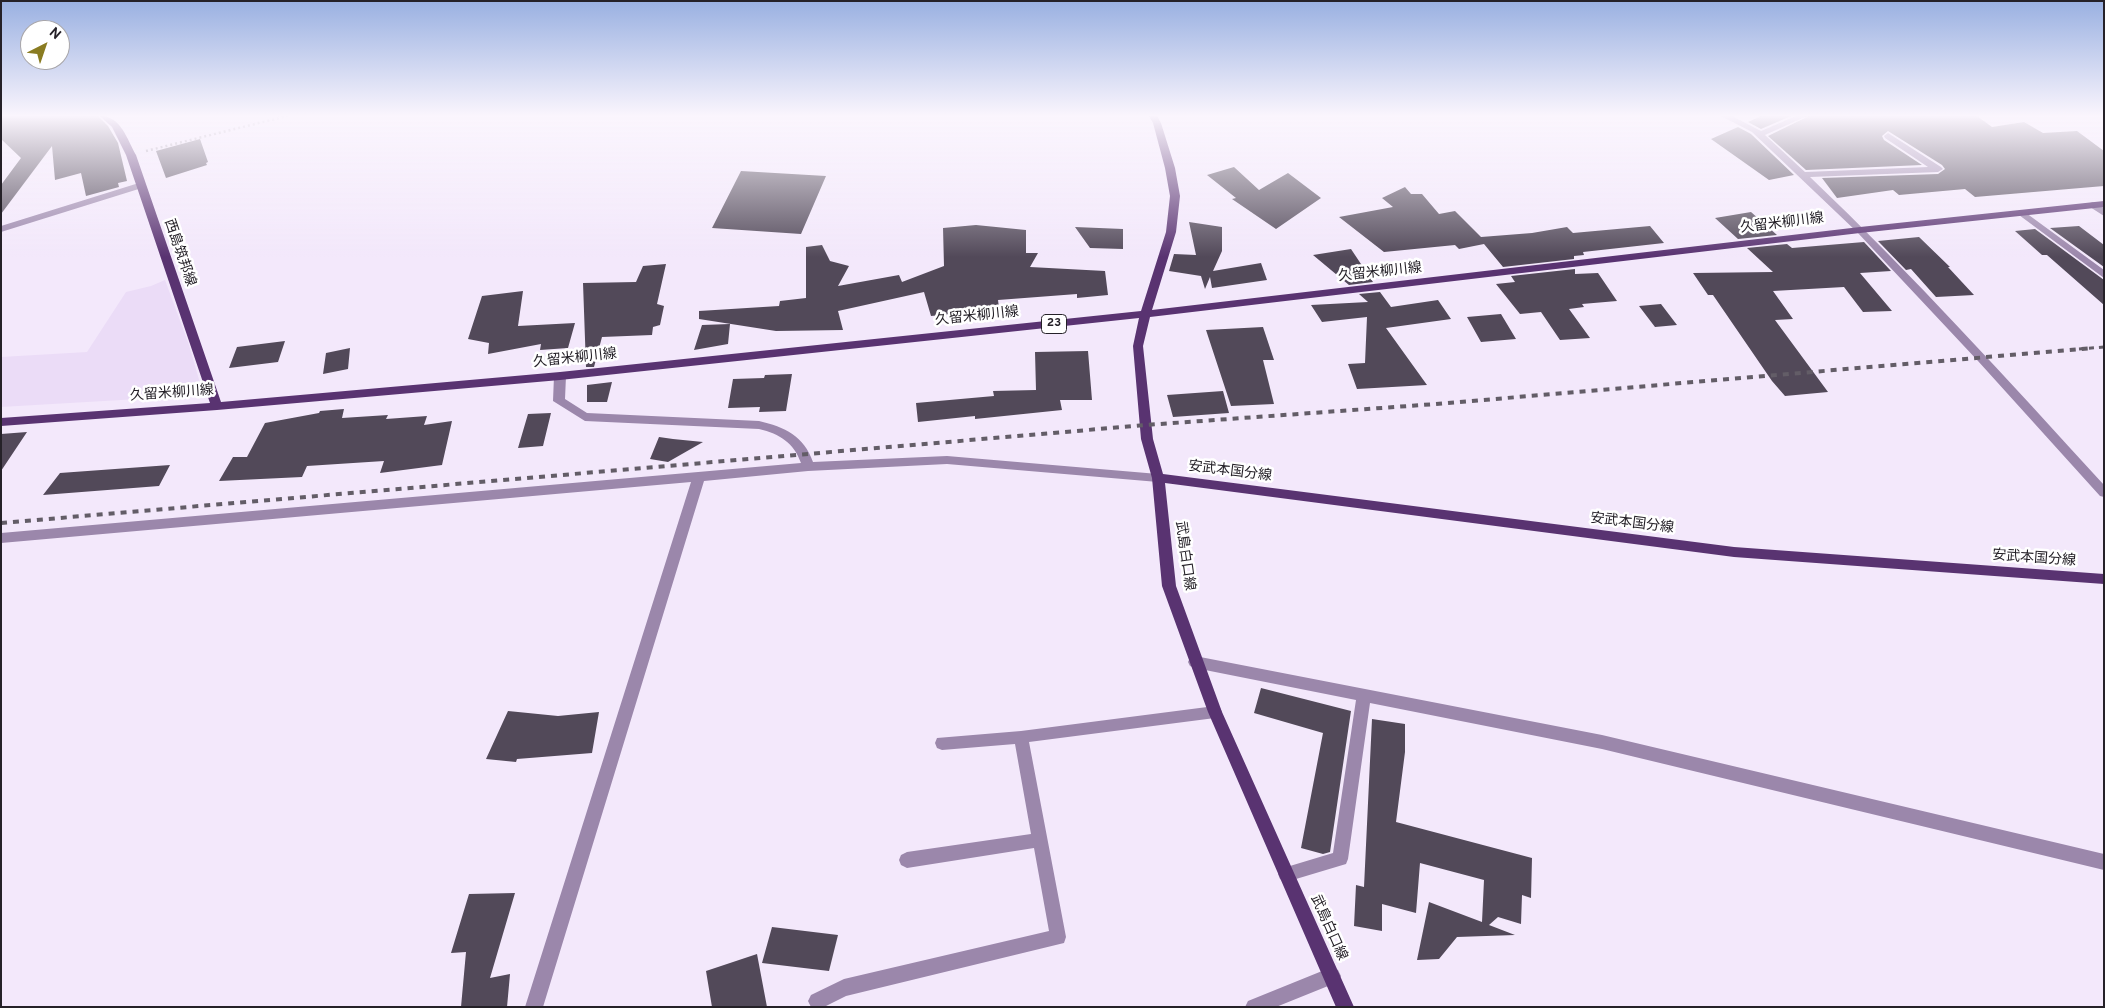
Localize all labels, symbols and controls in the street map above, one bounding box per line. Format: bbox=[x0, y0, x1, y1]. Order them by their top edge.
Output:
north arrow bbox=[20, 20, 70, 70]
text: N bbox=[45, 24, 64, 44]
street label: 久留米柳川線 bbox=[1739, 211, 1825, 237]
street label: 西島筑邦線 bbox=[160, 217, 198, 289]
street label: 久留米柳川線 bbox=[1337, 260, 1423, 286]
street label: 久留米柳川線 bbox=[934, 304, 1020, 330]
road number: 23 bbox=[1042, 314, 1066, 334]
street label: 久留米柳川線 bbox=[532, 346, 618, 372]
street label: 久留米柳川線 bbox=[130, 383, 214, 405]
street label: 安武本国分線 bbox=[1187, 459, 1273, 485]
street label: 安武本国分線 bbox=[1589, 511, 1675, 537]
street label: 武島白口線 bbox=[1171, 520, 1197, 592]
street label: 安武本国分線 bbox=[1992, 548, 2076, 570]
street label: 武島白口線 bbox=[1306, 893, 1350, 963]

